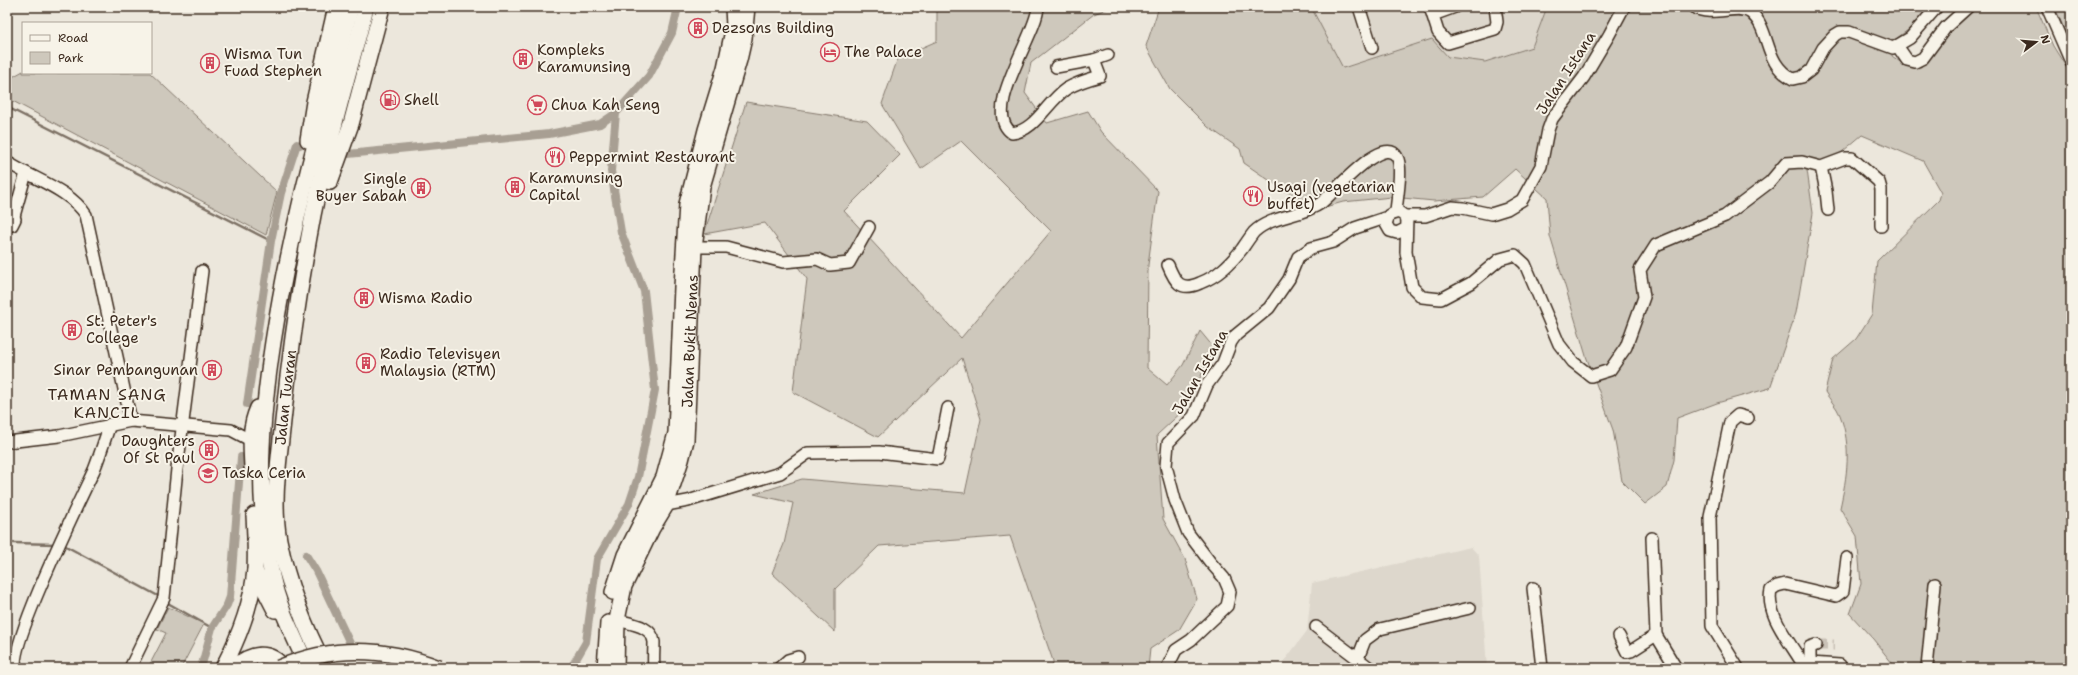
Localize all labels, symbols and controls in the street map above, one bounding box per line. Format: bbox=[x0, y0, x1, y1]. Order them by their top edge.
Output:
building icon: Dezsons Building bbox=[687, 17, 709, 39]
place label: Dezsons Building bbox=[712, 18, 834, 38]
legend bbox=[22, 22, 152, 74]
north arrow bbox=[2016, 22, 2056, 62]
street label: Jalan Istana bbox=[1532, 27, 1601, 118]
text: Road bbox=[58, 30, 89, 46]
text: N bbox=[2037, 33, 2054, 46]
place label: Kompleks Karamunsing bbox=[537, 40, 631, 77]
hotel icon: The Palace bbox=[819, 41, 841, 63]
place label: The Palace bbox=[844, 42, 922, 62]
place label: Wisma Tun Fuad Stephen bbox=[224, 44, 322, 81]
building icon: Kompleks Karamunsing bbox=[512, 48, 534, 70]
text: Park bbox=[58, 50, 84, 66]
building icon: Wisma Tun Fuad Stephen bbox=[199, 52, 221, 74]
fuel station icon: Shell bbox=[379, 89, 401, 111]
place label: Shell bbox=[404, 90, 439, 110]
supermarket icon: Chua Kah Seng bbox=[526, 94, 548, 116]
place label: Chua Kah Seng bbox=[551, 95, 660, 115]
restaurant icon: Peppermint Restaurant bbox=[544, 146, 566, 168]
place label: Peppermint Restaurant bbox=[569, 147, 735, 167]
place label: Karamunsing Capital bbox=[529, 168, 623, 205]
place label: Single Buyer Sabah bbox=[316, 169, 407, 206]
building icon: Karamunsing Capital bbox=[504, 176, 526, 198]
building icon: Single Buyer Sabah bbox=[410, 177, 432, 199]
place label: Usagi (vegetarian buffet) bbox=[1267, 177, 1395, 214]
restaurant icon: Usagi (vegetarian buffet) bbox=[1242, 185, 1264, 207]
street label: Jalan Bukit Nenas bbox=[677, 274, 703, 408]
building icon: Wisma Radio bbox=[353, 287, 375, 309]
place label: Wisma Radio bbox=[378, 288, 473, 308]
place label: St. Peter's College bbox=[86, 311, 157, 348]
building icon: St. Peter's College bbox=[61, 319, 83, 341]
street label: Jalan Istana bbox=[1168, 325, 1233, 418]
place label: Radio Televisyen Malaysia (RTM) bbox=[380, 344, 500, 381]
street label: Jalan Tuaran bbox=[270, 348, 301, 446]
building icon: Radio Televisyen Malaysia (RTM) bbox=[355, 352, 377, 374]
building icon: Sinar Pembangunan bbox=[201, 359, 223, 381]
place label: Sinar Pembangunan bbox=[53, 360, 198, 380]
district label: TAMAN SANG KANCIL bbox=[48, 384, 166, 423]
place label: Daughters Of St Paul bbox=[121, 431, 195, 468]
building icon: Daughters Of St Paul bbox=[198, 439, 220, 461]
school or university icon: Taska Ceria bbox=[197, 462, 219, 484]
place label: Taska Ceria bbox=[222, 463, 306, 483]

